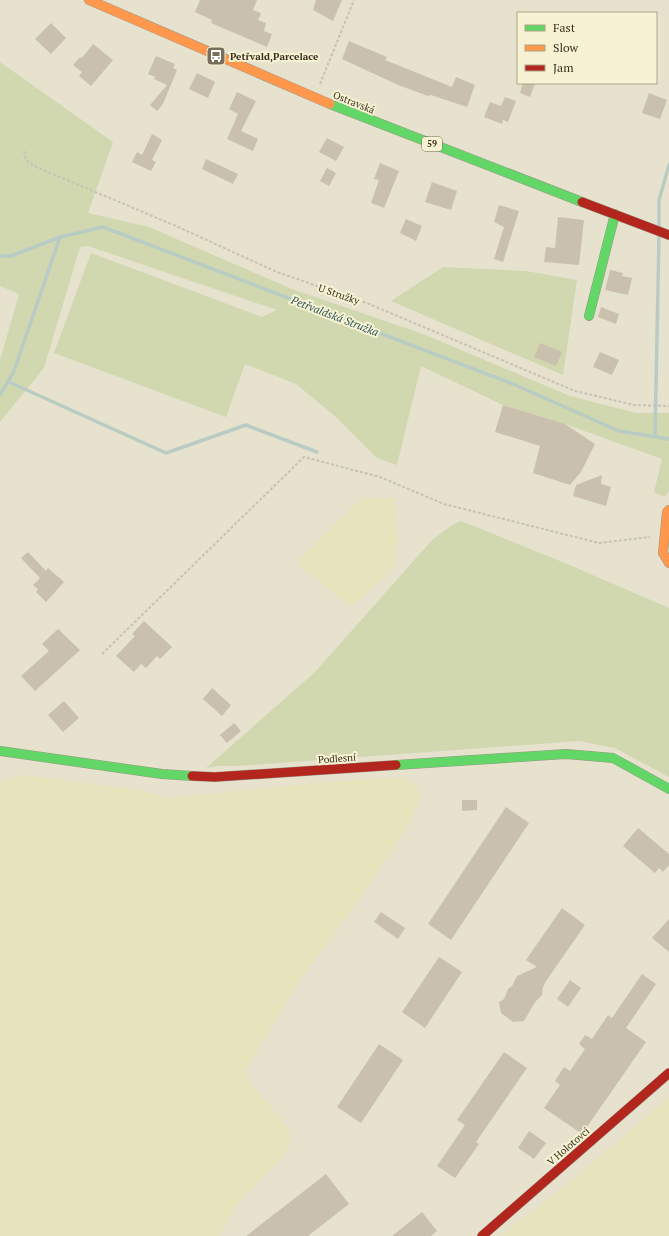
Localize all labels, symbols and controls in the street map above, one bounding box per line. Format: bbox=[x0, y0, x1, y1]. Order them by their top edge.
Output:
legend bbox=[517, 12, 657, 84]
text: Fast bbox=[553, 20, 576, 35]
text: Slow bbox=[553, 40, 579, 55]
bus stop icon: Petřvald,Parcelace bbox=[205, 45, 227, 67]
place label: Petřvald,Parcelace bbox=[230, 50, 319, 63]
text: Jam bbox=[553, 60, 574, 75]
street label: Ostravská bbox=[331, 88, 377, 117]
road number: 59 bbox=[422, 137, 442, 151]
street label: U Stružky bbox=[316, 281, 362, 308]
water label: Petřvaldská Stružka bbox=[288, 292, 381, 339]
street label: Podlesní bbox=[318, 751, 356, 766]
street label: V Holotovci bbox=[545, 1124, 592, 1168]

